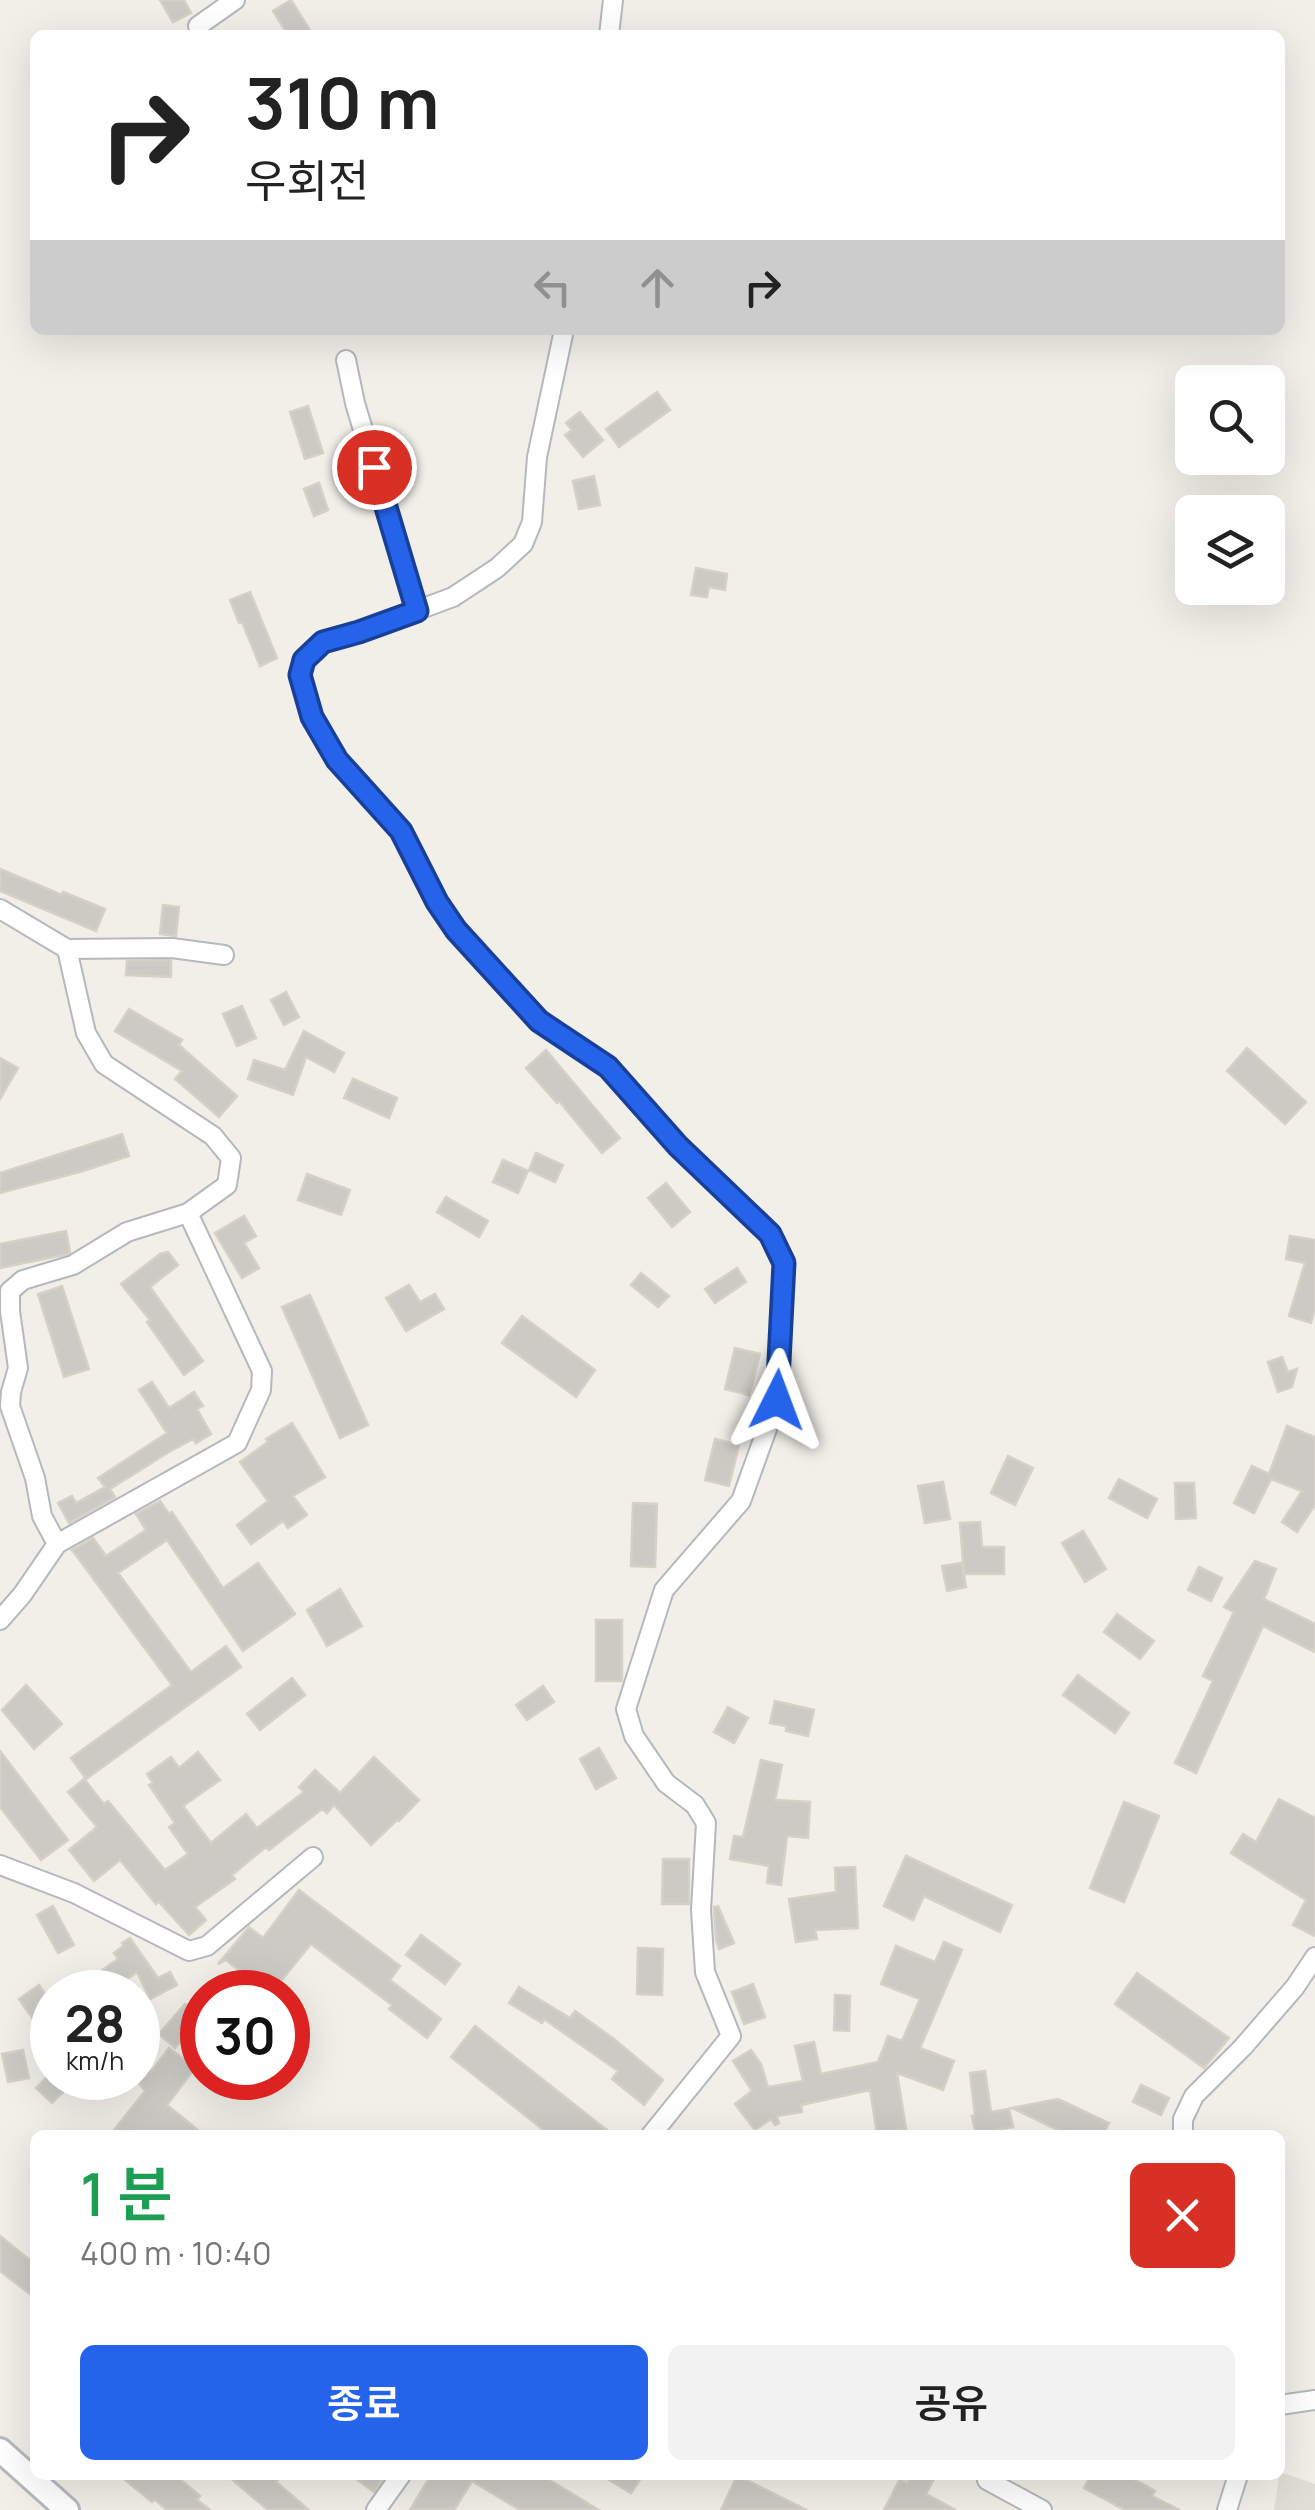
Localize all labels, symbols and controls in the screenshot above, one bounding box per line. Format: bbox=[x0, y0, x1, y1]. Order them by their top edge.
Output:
text: 310 m bbox=[245, 54, 439, 150]
icon: right bbox=[80, 70, 210, 200]
text: 우회전 bbox=[245, 149, 369, 211]
icon: left bbox=[525, 260, 580, 315]
icon: ahead bbox=[630, 260, 685, 315]
icon: right bbox=[735, 260, 790, 315]
map controls bbox=[1175, 365, 1285, 605]
button: search bbox=[1175, 365, 1285, 475]
pin bbox=[332, 425, 417, 510]
icon: arrive bbox=[347, 440, 402, 495]
button: layers bbox=[1175, 495, 1285, 605]
position arrow bbox=[725, 1348, 829, 1452]
speed limit sign: 30 bbox=[180, 1970, 310, 2100]
text: 28 bbox=[65, 1989, 125, 2057]
text: km/h bbox=[66, 2043, 124, 2078]
text: 1 분 bbox=[80, 2152, 173, 2234]
button: close bbox=[1130, 2163, 1235, 2268]
text: 400 m · 10:40 bbox=[80, 2231, 271, 2275]
button: 종료 bbox=[80, 2345, 648, 2460]
button: 공유 bbox=[668, 2345, 1235, 2460]

